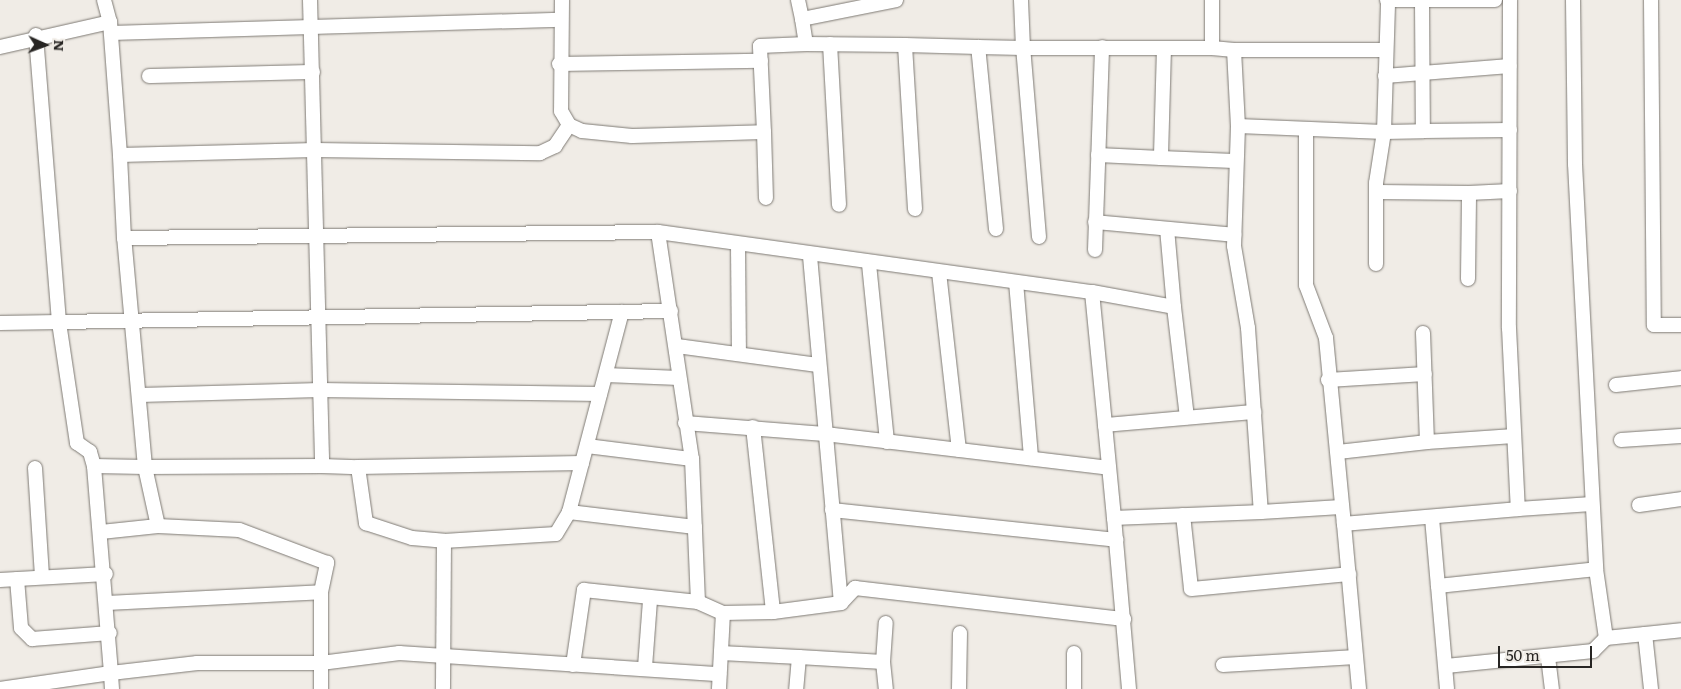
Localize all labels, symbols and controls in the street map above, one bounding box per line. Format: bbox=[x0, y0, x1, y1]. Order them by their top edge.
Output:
north arrow bbox=[20, 20, 70, 70]
text: N bbox=[50, 39, 70, 52]
scale bar bbox=[1501, 636, 1595, 668]
text: 50 m bbox=[1506, 643, 1540, 666]

